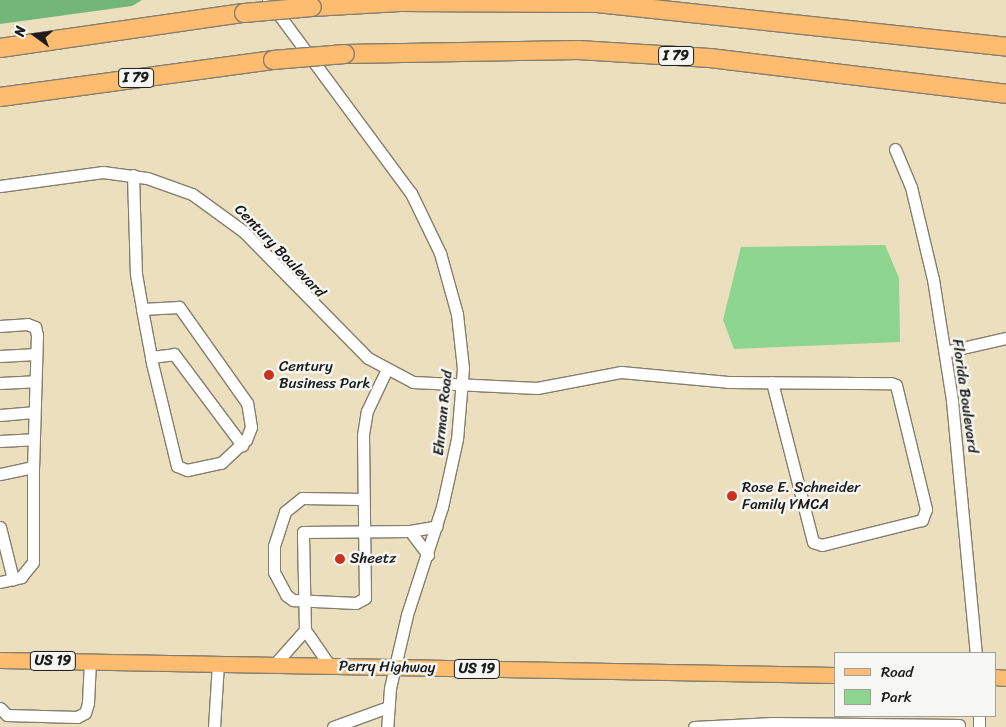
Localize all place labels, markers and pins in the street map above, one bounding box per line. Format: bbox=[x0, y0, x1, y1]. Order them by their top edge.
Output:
place label: Century Business Park bbox=[279, 357, 371, 392]
marker: Century Business Park bbox=[263, 369, 275, 381]
place label: Rose E. Schneider Family YMCA bbox=[742, 478, 860, 513]
marker: Rose E. Schneider Family YMCA bbox=[726, 490, 738, 502]
place label: Sheetz bbox=[350, 550, 396, 568]
marker: Sheetz bbox=[334, 553, 346, 565]

